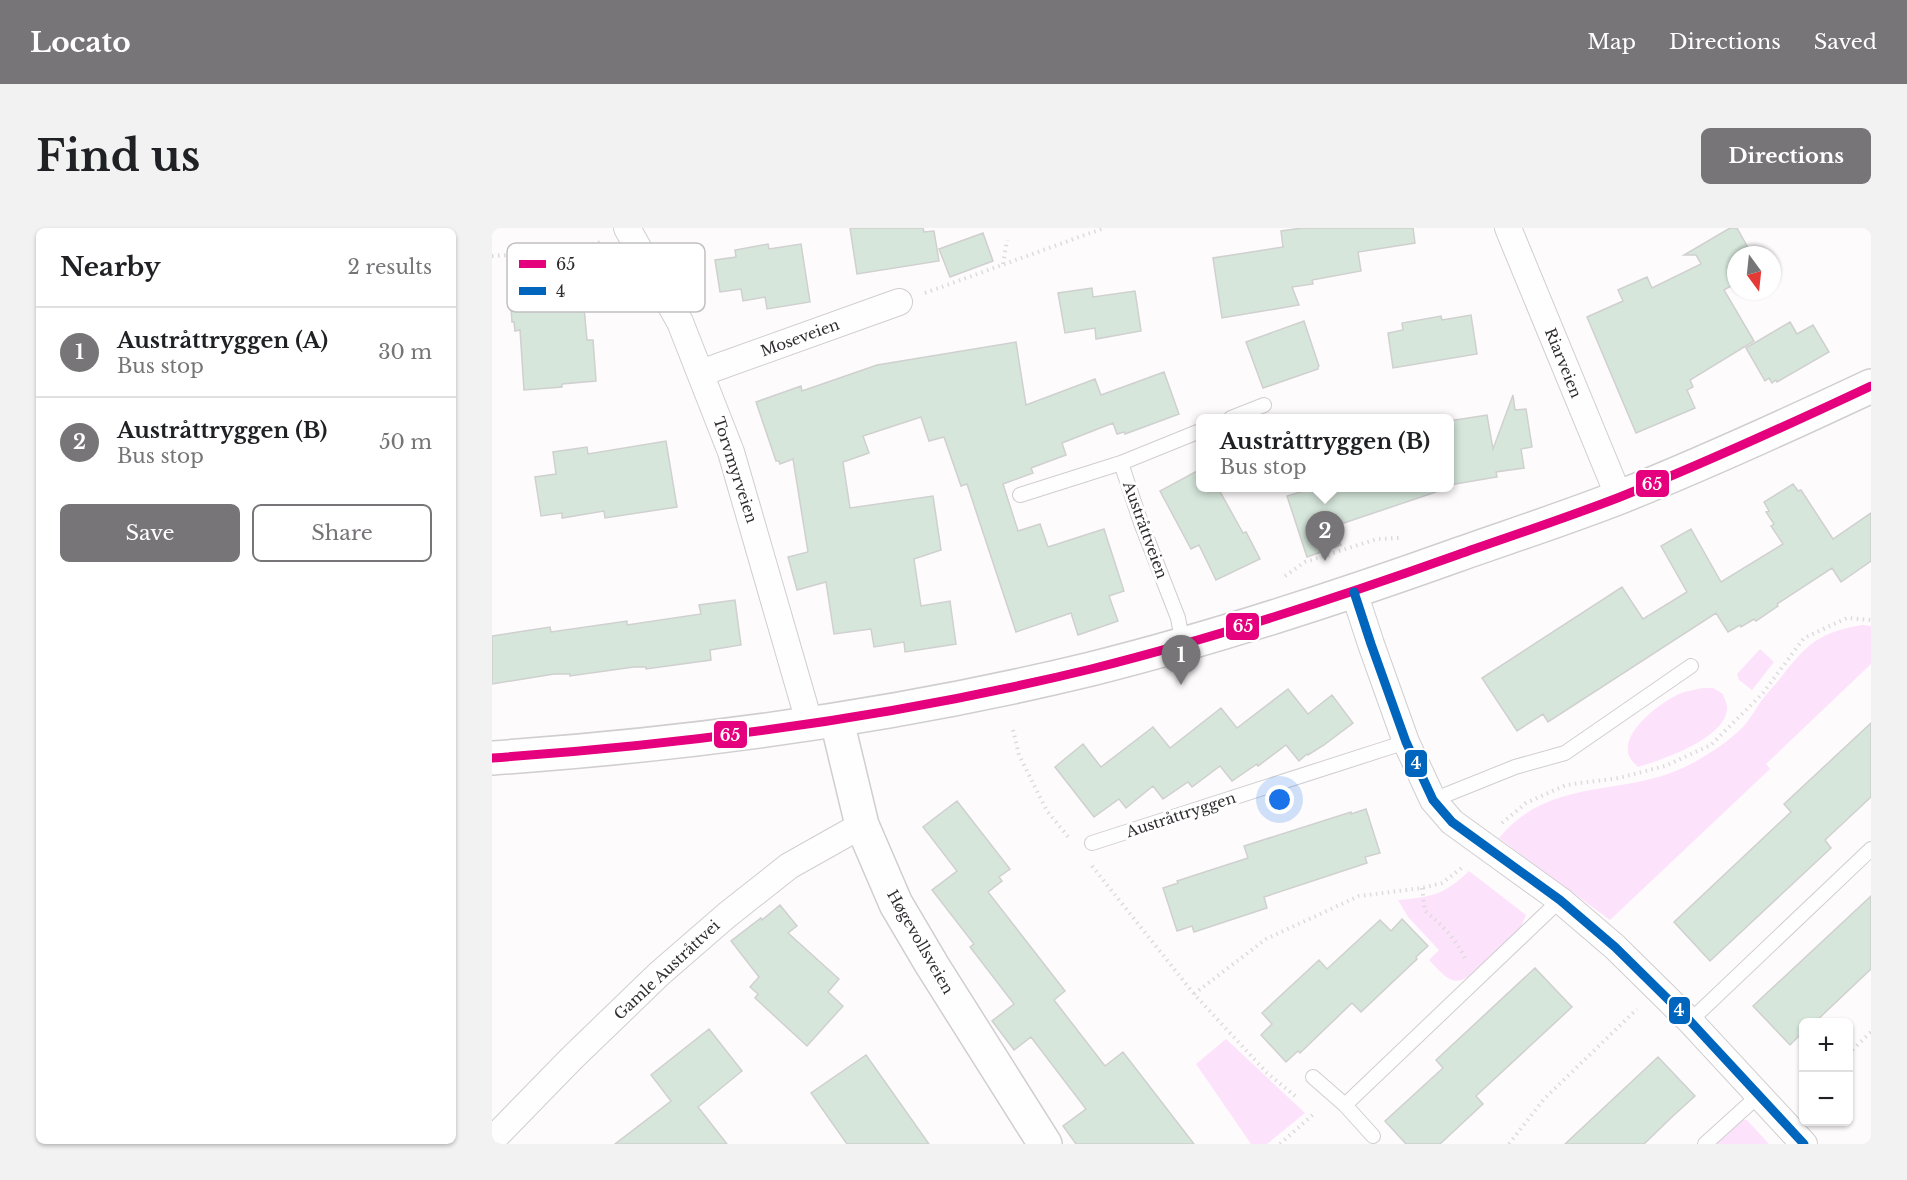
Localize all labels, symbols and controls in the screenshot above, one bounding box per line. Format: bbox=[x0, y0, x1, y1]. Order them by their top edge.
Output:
text: Locato bbox=[30, 25, 131, 60]
text: Map bbox=[1587, 29, 1636, 55]
text: Directions bbox=[1669, 29, 1781, 55]
text: Saved bbox=[1814, 29, 1877, 55]
button: Directions bbox=[1701, 128, 1871, 184]
text: Find us bbox=[36, 130, 200, 182]
legend bbox=[507, 243, 705, 312]
north arrow bbox=[1727, 246, 1781, 300]
text: Nearby bbox=[60, 251, 161, 283]
text: 65 bbox=[556, 254, 575, 274]
text: 2 results bbox=[348, 255, 432, 279]
text: 4 bbox=[556, 281, 565, 301]
street label: Moseveien bbox=[758, 315, 842, 361]
street label: Riarveien bbox=[1541, 325, 1586, 401]
text: Austråttryggen (A) bbox=[117, 327, 328, 354]
text: 1 bbox=[75, 340, 84, 364]
text: 30 m bbox=[378, 340, 432, 364]
text: Bus stop bbox=[117, 354, 204, 378]
street label: Torvmyrveien bbox=[709, 414, 762, 525]
popup bbox=[1196, 414, 1454, 492]
text: Austråttryggen (B) bbox=[117, 417, 327, 444]
text: Austråttryggen (B) bbox=[1220, 428, 1430, 455]
text: 2 bbox=[73, 430, 86, 454]
text: 50 m bbox=[379, 430, 432, 454]
text: Bus stop bbox=[117, 444, 204, 468]
text: Bus stop bbox=[1220, 455, 1307, 479]
line badge: 65 bbox=[1635, 469, 1670, 498]
text: 65 bbox=[1642, 474, 1662, 494]
street label: Austråttveien bbox=[1119, 478, 1172, 581]
button: Save bbox=[60, 504, 240, 562]
button: Share bbox=[252, 504, 432, 562]
pin: 2 bbox=[1306, 512, 1344, 561]
line badge: 65 bbox=[1225, 612, 1260, 641]
text: 65 bbox=[1233, 616, 1253, 636]
pin: 1 bbox=[1162, 636, 1200, 685]
line badge: 65 bbox=[713, 720, 748, 749]
text: 65 bbox=[720, 725, 740, 745]
line badge: 4 bbox=[1404, 749, 1428, 778]
text: 4 bbox=[1411, 753, 1421, 773]
your location bbox=[1265, 785, 1294, 814]
street label: Austråttryggen bbox=[1123, 788, 1238, 841]
street label: Høgevollsveien bbox=[883, 886, 958, 997]
street label: Gamle Austråttvei bbox=[610, 916, 724, 1024]
line badge: 4 bbox=[1668, 996, 1691, 1025]
text: 4 bbox=[1674, 1000, 1684, 1020]
map controls bbox=[1799, 1018, 1853, 1126]
button: + bbox=[1799, 1018, 1853, 1072]
button: − bbox=[1799, 1072, 1853, 1126]

